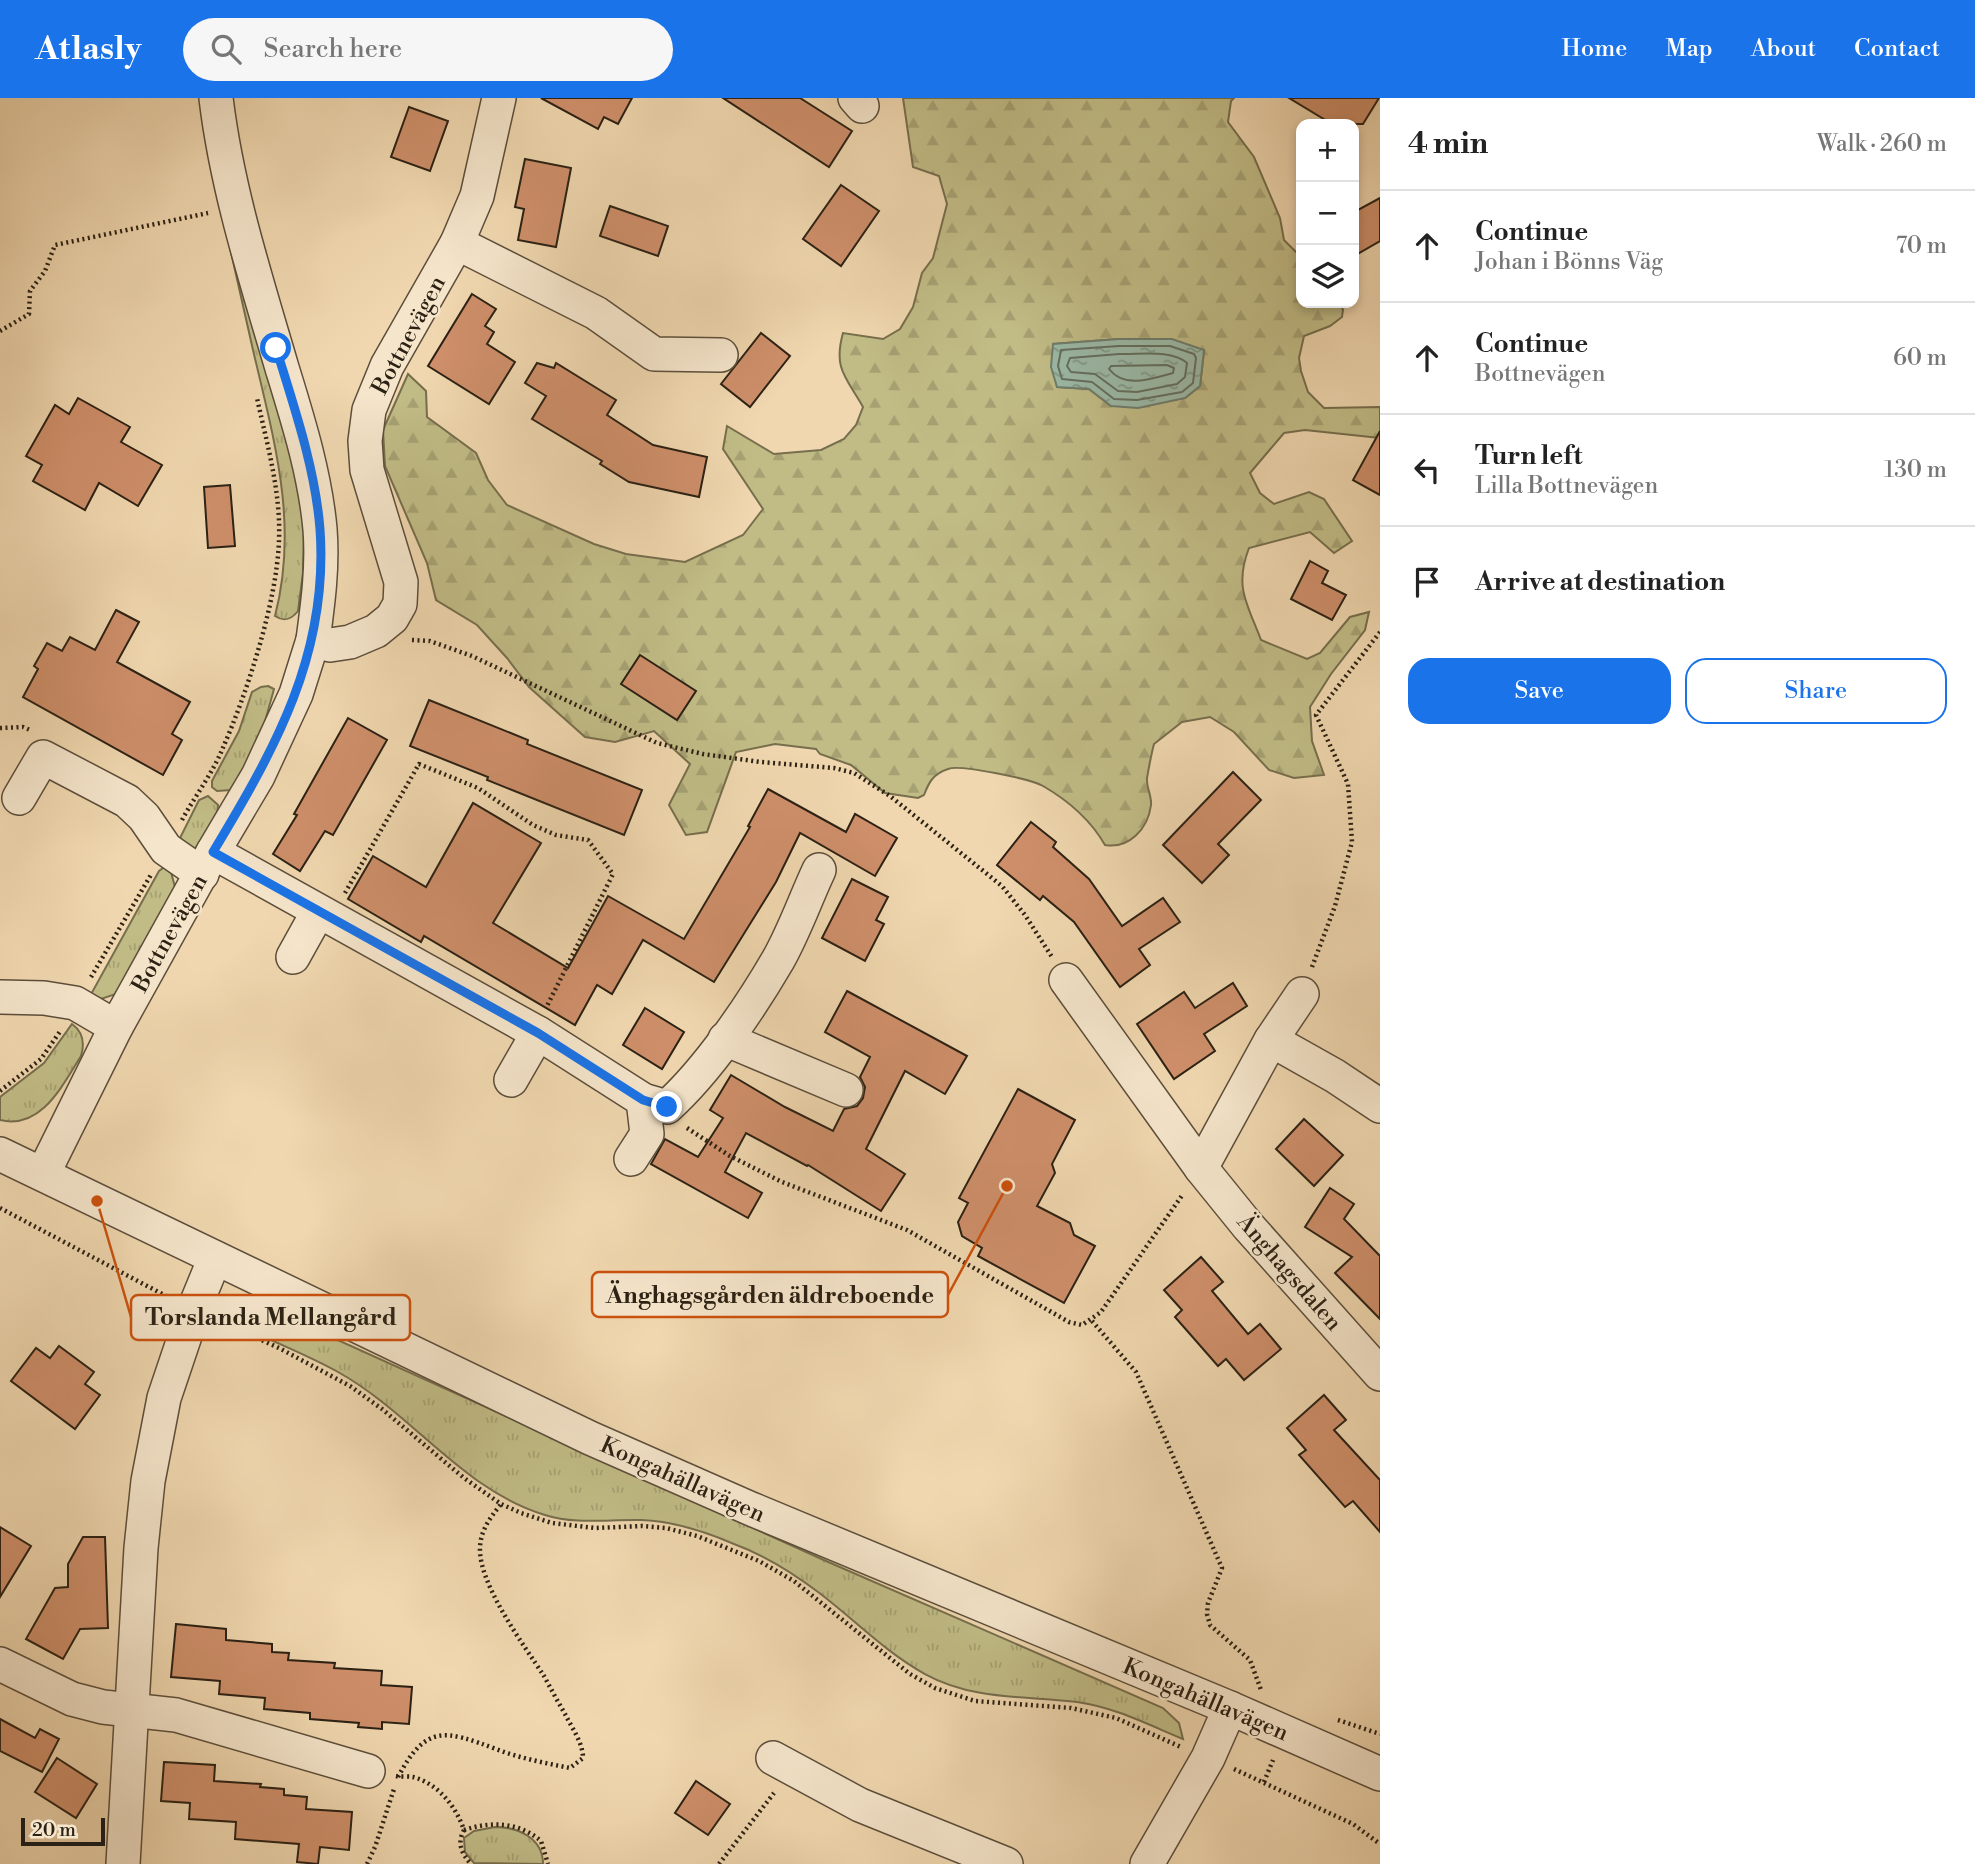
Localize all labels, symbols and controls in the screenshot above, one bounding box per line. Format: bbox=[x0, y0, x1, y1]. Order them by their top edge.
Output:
search box bbox=[183, 18, 673, 81]
text: Atlasly bbox=[35, 29, 141, 70]
icon: search bbox=[207, 30, 245, 68]
text: Search here bbox=[263, 33, 402, 65]
text: Home bbox=[1562, 34, 1627, 64]
text: Map bbox=[1665, 34, 1713, 64]
text: About bbox=[1751, 34, 1816, 64]
text: Contact bbox=[1854, 34, 1940, 64]
map controls bbox=[1296, 119, 1359, 308]
button: + bbox=[1296, 119, 1359, 182]
text: 4 min bbox=[1408, 125, 1488, 163]
text: Walk · 260 m bbox=[1817, 130, 1947, 158]
button: − bbox=[1296, 182, 1359, 245]
text: Continue bbox=[1475, 216, 1588, 248]
icon: ahead bbox=[1408, 227, 1446, 265]
text: 70 m bbox=[1896, 232, 1947, 260]
button: layers bbox=[1296, 245, 1359, 308]
text: Johan i Bönns Väg bbox=[1475, 248, 1663, 276]
street label: Bottnevägen bbox=[365, 271, 452, 400]
text: Continue bbox=[1475, 328, 1588, 360]
route start bbox=[260, 332, 291, 363]
icon: ahead bbox=[1408, 339, 1446, 377]
text: 60 m bbox=[1893, 344, 1947, 372]
text: Bottnevägen bbox=[1475, 360, 1605, 388]
text: Turn left bbox=[1475, 440, 1583, 472]
icon: left bbox=[1408, 451, 1446, 489]
text: 130 m bbox=[1884, 456, 1947, 484]
text: Lilla Bottnevägen bbox=[1475, 472, 1658, 500]
icon: arrive bbox=[1408, 563, 1446, 601]
text: Arrive at destination bbox=[1475, 566, 1725, 598]
button: Save bbox=[1408, 658, 1671, 724]
button: Share bbox=[1685, 658, 1947, 724]
street label: Bottnevägen bbox=[126, 869, 214, 998]
route end bbox=[651, 1091, 682, 1122]
street label: Änghagsdalen bbox=[1230, 1206, 1349, 1337]
callout: Änghagsgården äldreboende bbox=[592, 1272, 948, 1317]
text: Änghagsgården äldreboende bbox=[605, 1280, 934, 1311]
callout: Torslanda Mellangård bbox=[131, 1295, 410, 1340]
text: Torslanda Mellangård bbox=[145, 1303, 397, 1333]
street label: Kongahällavägen bbox=[596, 1431, 769, 1529]
street label: Kongahällavägen bbox=[1119, 1652, 1293, 1748]
scale bar bbox=[21, 1815, 105, 1847]
text: 20 m bbox=[32, 1818, 76, 1842]

